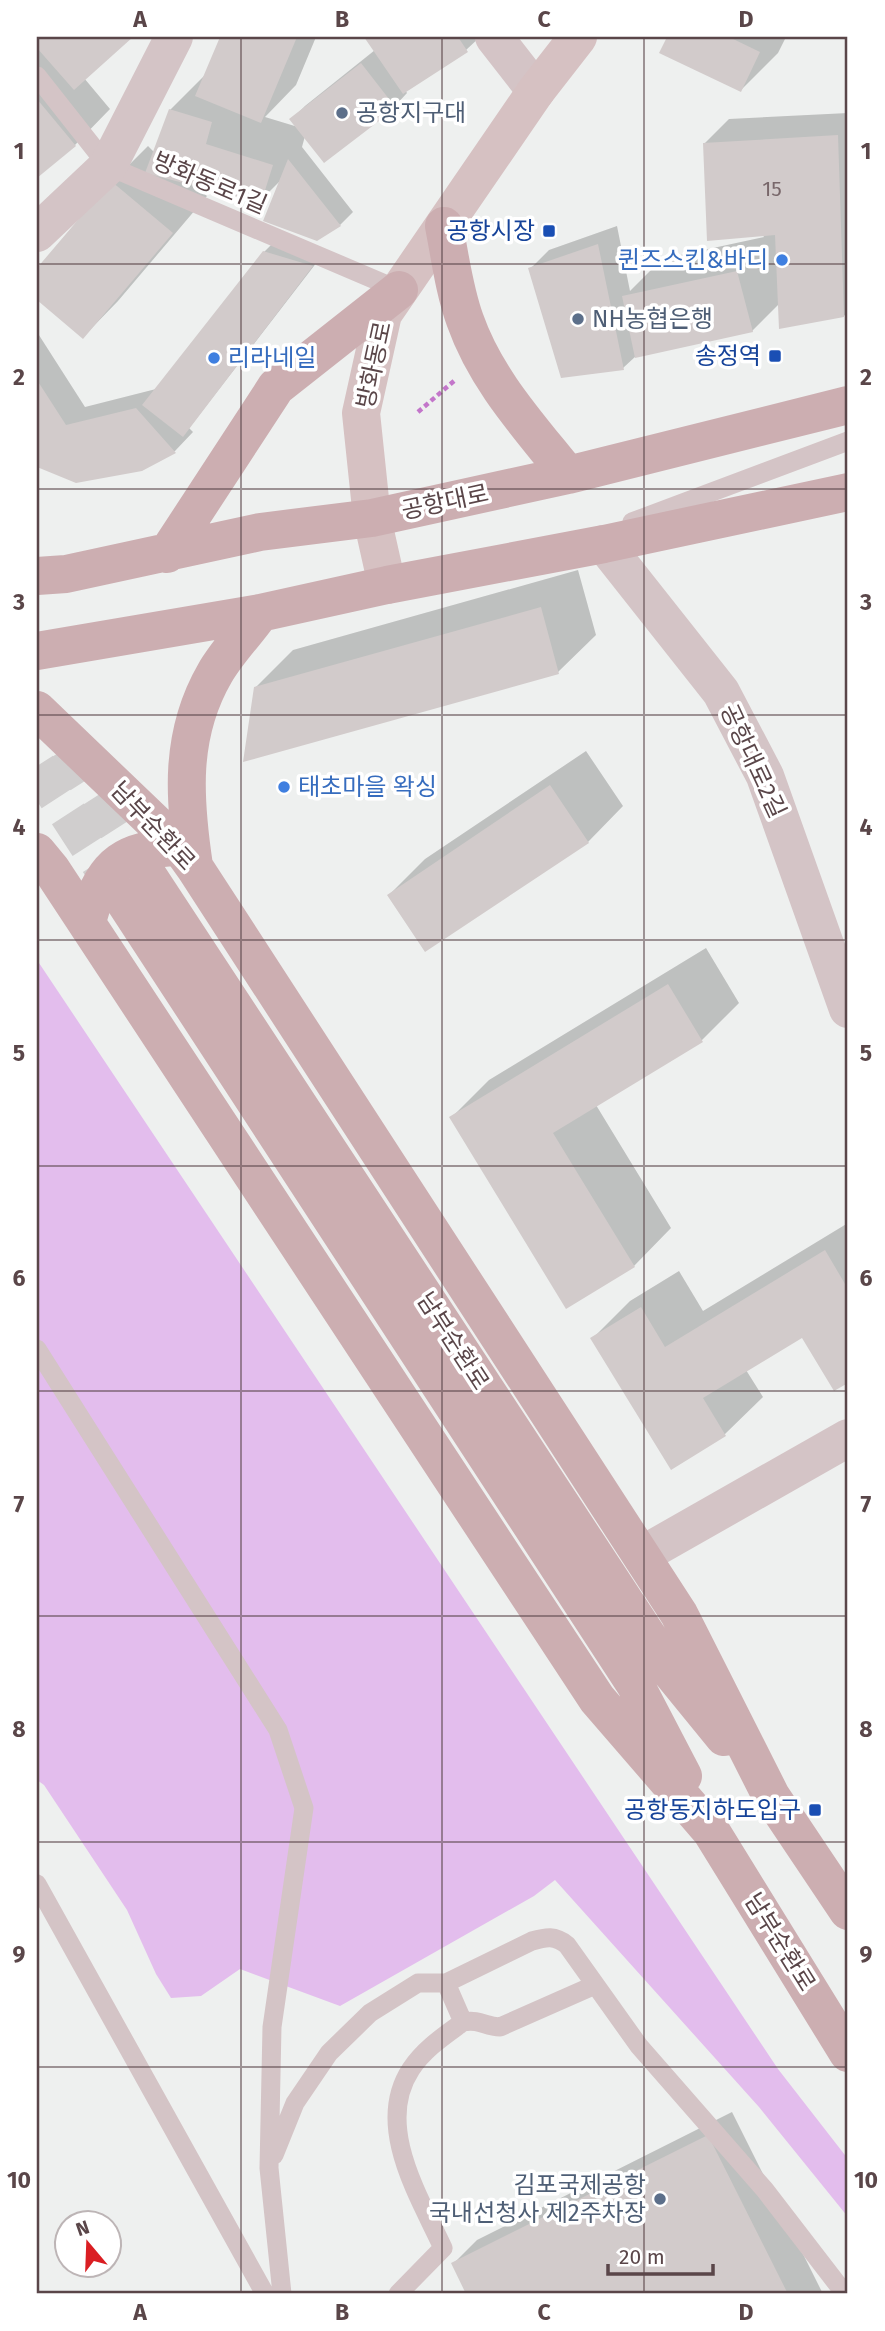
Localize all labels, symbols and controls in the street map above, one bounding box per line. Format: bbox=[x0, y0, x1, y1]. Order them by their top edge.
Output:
text: A bbox=[132, 5, 147, 33]
text: B bbox=[335, 5, 349, 33]
text: C bbox=[537, 5, 551, 33]
text: D bbox=[739, 5, 754, 33]
place label: 공항지구대 bbox=[356, 99, 466, 127]
marker: 공항지구대 bbox=[334, 105, 350, 121]
text: 1 bbox=[14, 137, 24, 165]
text: 1 bbox=[861, 137, 871, 165]
street label: 방화동로1길 bbox=[149, 147, 271, 219]
house number: 15 bbox=[762, 176, 782, 202]
place label: 공항시장 bbox=[447, 217, 535, 245]
marker: 공항시장 bbox=[541, 223, 557, 239]
place label: 퀸즈스킨&바디 bbox=[618, 246, 768, 274]
marker: 퀸즈스킨&바디 bbox=[774, 252, 790, 268]
place label: NH농협은행 bbox=[592, 305, 713, 333]
marker: NH농협은행 bbox=[570, 311, 586, 327]
street label: 방화동로 bbox=[351, 319, 397, 411]
place label: 송정역 bbox=[695, 342, 761, 370]
place label: 리라네일 bbox=[228, 344, 316, 372]
marker: 송정역 bbox=[767, 348, 783, 364]
marker: 리라네일 bbox=[206, 350, 222, 366]
text: 2 bbox=[13, 363, 25, 391]
text: 2 bbox=[860, 363, 872, 391]
street label: 공항대로 bbox=[399, 479, 491, 525]
text: 3 bbox=[12, 588, 25, 616]
text: 3 bbox=[859, 588, 872, 616]
street label: 공항대로2길 bbox=[714, 700, 792, 822]
place label: 태초마을 왁싱 bbox=[298, 773, 437, 801]
street label: 남부순환로 bbox=[105, 776, 201, 876]
marker: 태초마을 왁싱 bbox=[276, 779, 292, 795]
text: 4 bbox=[13, 813, 26, 841]
text: 4 bbox=[860, 813, 873, 841]
text: 5 bbox=[13, 1039, 25, 1067]
text: 5 bbox=[860, 1039, 872, 1067]
text: 6 bbox=[13, 1264, 26, 1292]
text: 6 bbox=[860, 1264, 873, 1292]
street label: 남부순환로 bbox=[411, 1287, 495, 1395]
text: 7 bbox=[14, 1490, 25, 1518]
text: 7 bbox=[861, 1490, 872, 1518]
text: 8 bbox=[12, 1715, 26, 1743]
text: 8 bbox=[859, 1715, 873, 1743]
place label: 공항동지하도입구 bbox=[624, 1796, 801, 1824]
marker: 공항동지하도입구 bbox=[807, 1802, 823, 1818]
street label: 남부순환로 bbox=[739, 1888, 821, 1996]
text: 9 bbox=[13, 1940, 26, 1968]
text: 9 bbox=[860, 1940, 873, 1968]
text: 10 bbox=[7, 2166, 31, 2194]
text: 10 bbox=[854, 2166, 878, 2194]
place label: 김포국제공항 국내선청사 제2주차장 bbox=[429, 2171, 646, 2227]
marker: 김포국제공항 국내선청사 제2주차장 bbox=[652, 2191, 668, 2207]
north arrow bbox=[52, 2208, 122, 2278]
text: N bbox=[73, 2215, 92, 2241]
scale bar bbox=[608, 2233, 714, 2277]
text: 20 m bbox=[619, 2244, 665, 2270]
text: A bbox=[132, 2298, 147, 2326]
text: B bbox=[335, 2298, 349, 2326]
text: C bbox=[537, 2298, 551, 2326]
text: D bbox=[739, 2298, 754, 2326]

